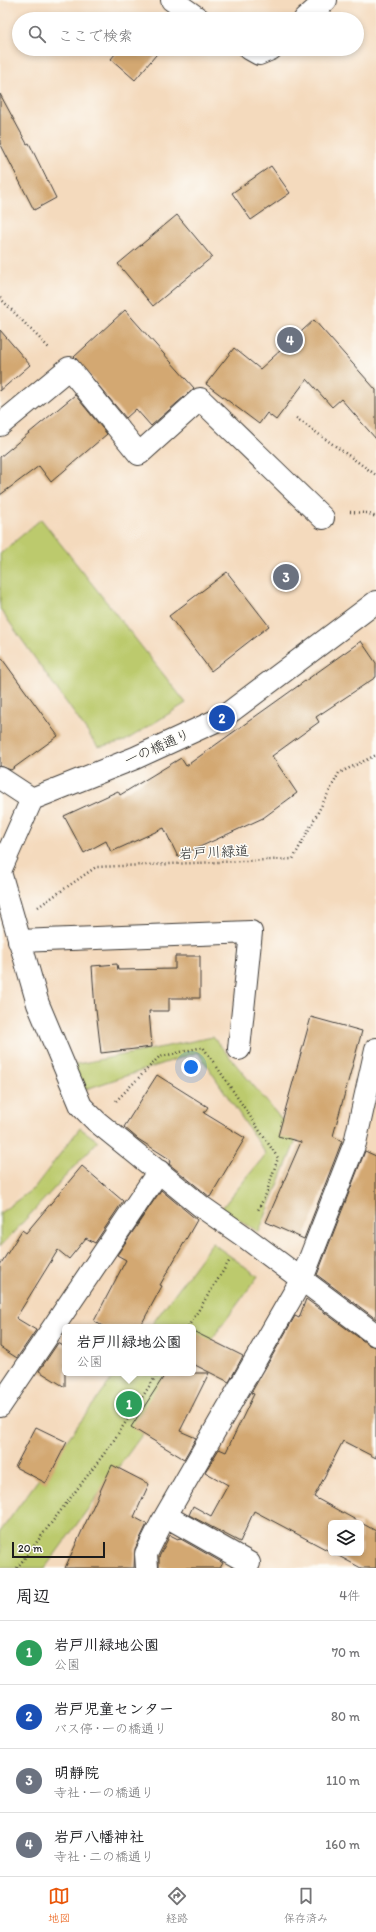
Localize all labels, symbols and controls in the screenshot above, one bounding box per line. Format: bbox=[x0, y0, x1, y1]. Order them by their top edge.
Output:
search box bbox=[12, 12, 364, 56]
icon: search bbox=[26, 23, 48, 45]
text: ここで検索 bbox=[58, 27, 133, 45]
pin: 4 bbox=[277, 325, 303, 355]
pin: 3 bbox=[273, 562, 299, 592]
pin: 2 bbox=[209, 703, 235, 733]
street label: 一の橋通り bbox=[122, 725, 193, 769]
street label: 岩戸川緑道 bbox=[179, 842, 249, 863]
your location bbox=[181, 1057, 201, 1077]
popup bbox=[62, 1324, 196, 1376]
text: 岩戸川緑地公園 bbox=[76, 1333, 182, 1351]
text: 公園 bbox=[76, 1354, 103, 1369]
pin: 1 bbox=[116, 1389, 142, 1419]
map controls bbox=[328, 1520, 364, 1556]
button: layers bbox=[328, 1520, 364, 1556]
scale bar bbox=[12, 1540, 105, 1559]
text: 20 m bbox=[18, 1542, 42, 1555]
text: 周辺 bbox=[16, 1586, 50, 1606]
text: 4件 bbox=[339, 1588, 360, 1603]
text: 岩戸川緑地公園 bbox=[54, 1636, 159, 1654]
text: 1 bbox=[26, 1645, 32, 1660]
text: 70 m bbox=[332, 1645, 360, 1660]
text: 公園 bbox=[54, 1657, 80, 1672]
text: 岩戸児童センター bbox=[54, 1700, 174, 1718]
text: 2 bbox=[26, 1709, 32, 1724]
text: 80 m bbox=[331, 1709, 360, 1724]
text: バス停 · 一の橋通り bbox=[54, 1721, 167, 1736]
text: 明靜院 bbox=[54, 1764, 99, 1782]
text: 3 bbox=[25, 1773, 33, 1788]
text: 110 m bbox=[326, 1773, 360, 1788]
text: 寺社 · 一の橋通り bbox=[54, 1785, 154, 1800]
text: 岩戸八幡神社 bbox=[54, 1828, 144, 1846]
text: 4 bbox=[25, 1837, 33, 1852]
text: 160 m bbox=[325, 1837, 360, 1852]
text: 寺社 · 二の橋通り bbox=[54, 1849, 154, 1864]
tab: 地図 bbox=[48, 1885, 70, 1925]
tab: 経路 bbox=[166, 1885, 188, 1925]
tab: 保存済み bbox=[284, 1885, 328, 1925]

